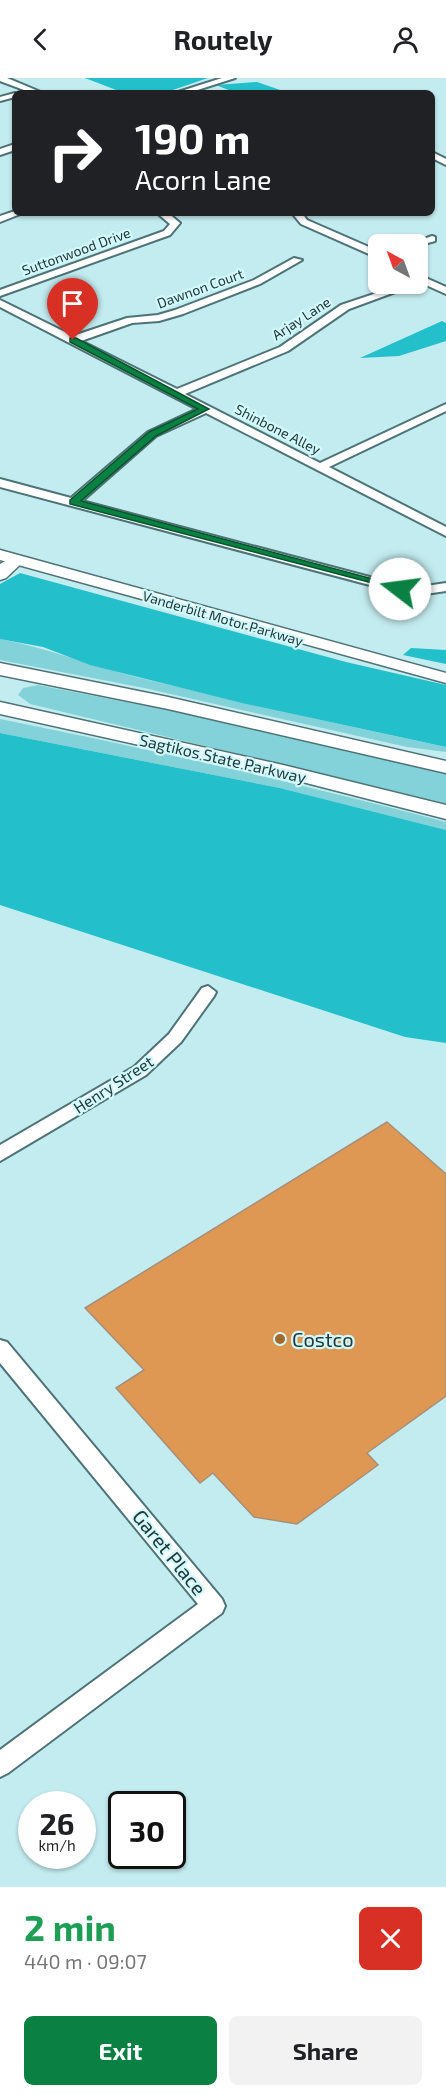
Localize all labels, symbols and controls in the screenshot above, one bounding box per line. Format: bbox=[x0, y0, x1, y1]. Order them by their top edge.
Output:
icon: back bbox=[24, 23, 57, 56]
text: Routely bbox=[173, 23, 273, 55]
icon: person bbox=[389, 23, 422, 56]
text: 190 m bbox=[135, 112, 251, 162]
icon: right bbox=[36, 114, 114, 192]
text: Acorn Lane bbox=[135, 163, 272, 195]
street label: Suttonwood Drive bbox=[19, 223, 133, 279]
north arrow bbox=[368, 234, 428, 294]
map controls bbox=[368, 234, 428, 294]
street label: Dawnon Court bbox=[154, 264, 246, 312]
pin bbox=[47, 278, 98, 340]
icon: arrive bbox=[56, 287, 89, 320]
street label: Arjay Lane bbox=[269, 293, 333, 343]
street label: Shinbone Alley bbox=[232, 400, 324, 458]
position arrow bbox=[368, 557, 432, 621]
street label: Vanderbilt Motor Parkway bbox=[141, 587, 306, 649]
street label: Sagtikos State Parkway bbox=[138, 730, 309, 787]
street label: Henry Street bbox=[70, 1051, 156, 1117]
place label: Costco bbox=[292, 1327, 354, 1351]
marker: Costco bbox=[273, 1332, 287, 1346]
street label: Garet Place bbox=[128, 1504, 212, 1600]
speed limit sign: 30 bbox=[108, 1791, 186, 1869]
text: 26 bbox=[39, 1805, 75, 1841]
text: km/h bbox=[38, 1836, 76, 1854]
text: 2 min bbox=[24, 1905, 116, 1948]
button: close bbox=[359, 1907, 422, 1970]
text: 440 m · 09:07 bbox=[24, 1949, 147, 1973]
button: Exit bbox=[24, 2016, 217, 2085]
button: Share bbox=[229, 2016, 422, 2085]

